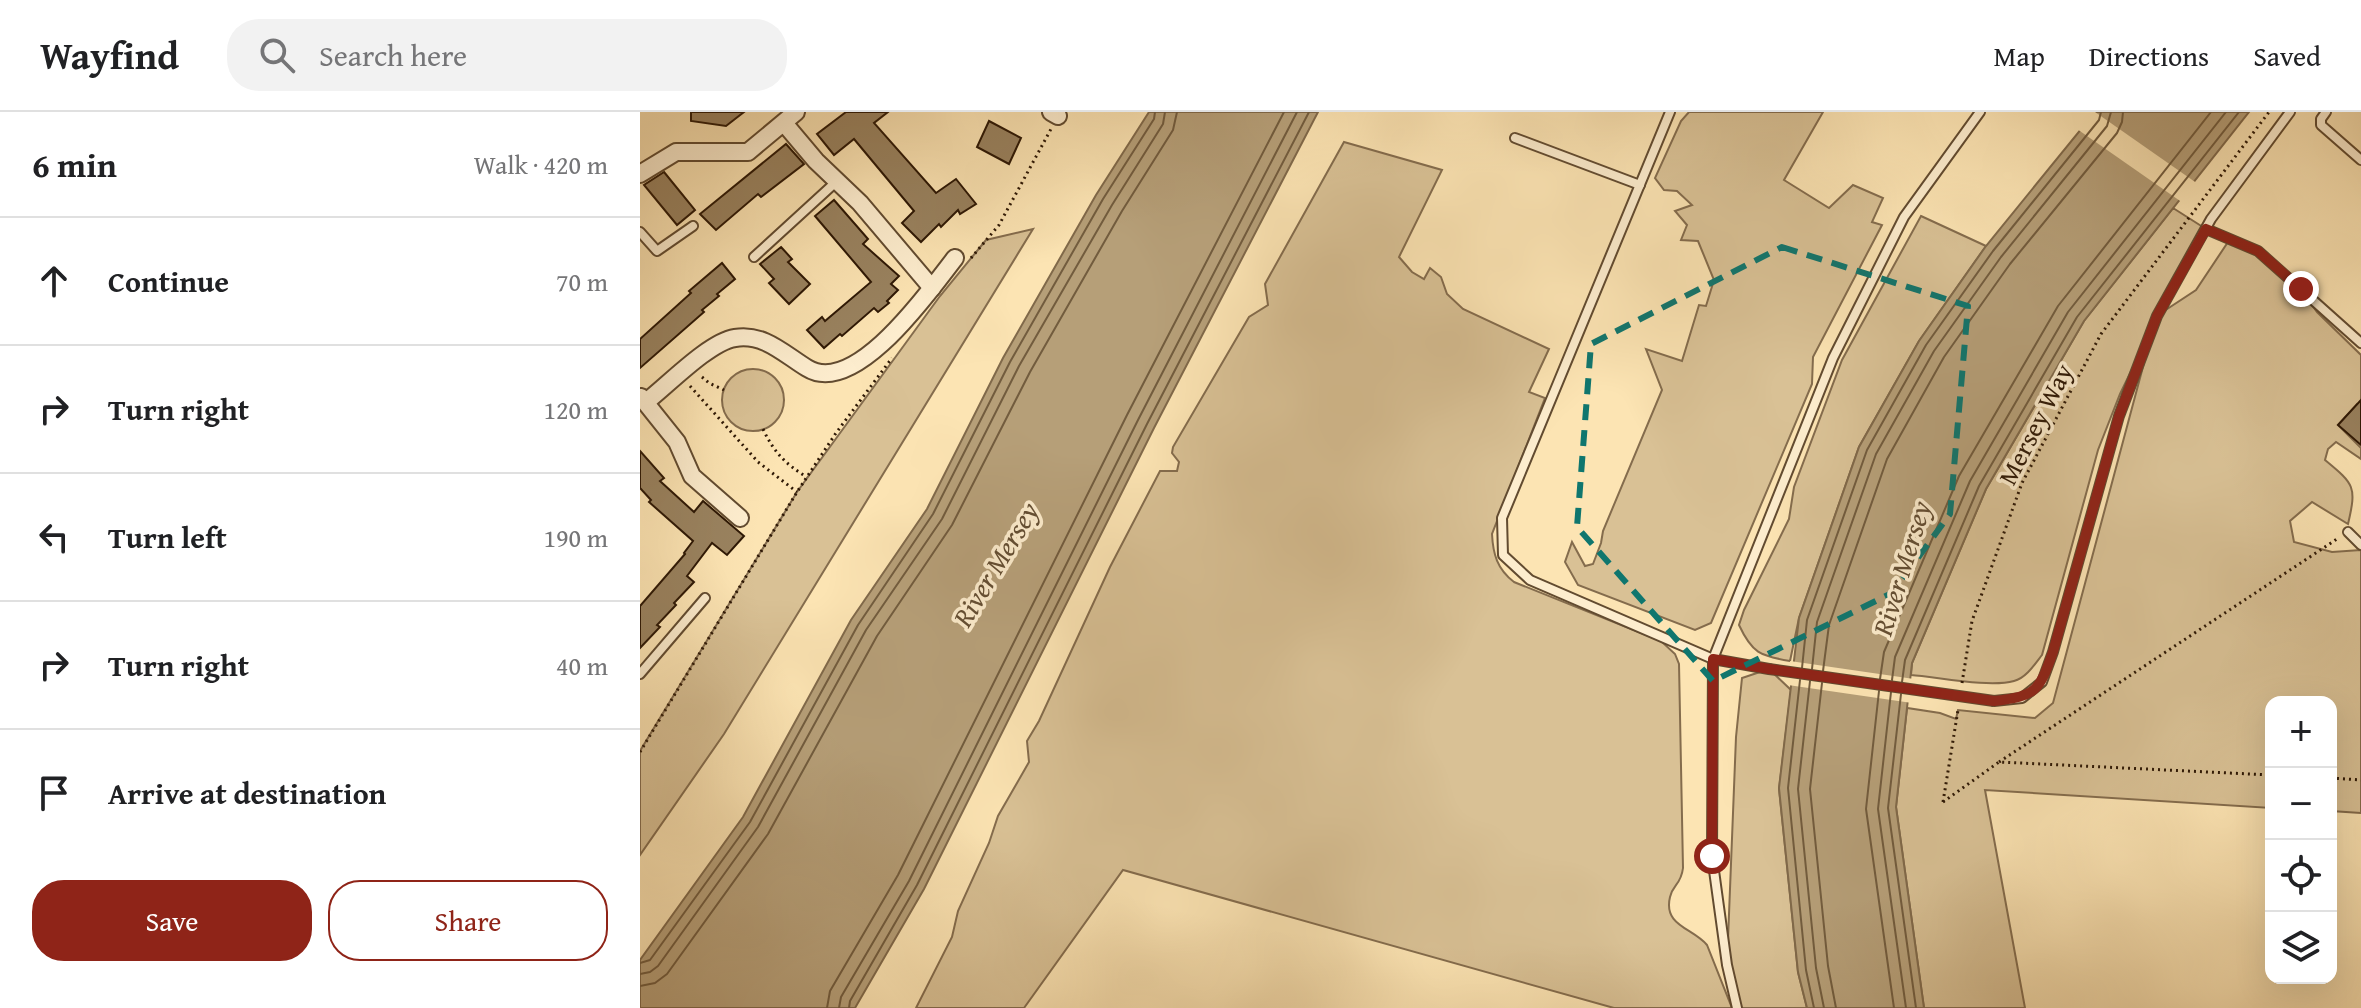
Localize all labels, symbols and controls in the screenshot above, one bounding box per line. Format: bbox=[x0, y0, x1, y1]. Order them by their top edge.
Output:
search box bbox=[227, 19, 787, 91]
text: Wayfind bbox=[40, 27, 179, 83]
icon: search bbox=[255, 33, 299, 77]
text: Search here bbox=[319, 33, 467, 77]
text: Map bbox=[1993, 35, 2045, 76]
text: Directions bbox=[2089, 35, 2209, 76]
text: Saved bbox=[2253, 35, 2321, 76]
text: 6 min bbox=[32, 140, 117, 189]
text: Walk · 420 m bbox=[474, 145, 608, 184]
icon: ahead bbox=[32, 259, 76, 303]
text: Continue bbox=[108, 259, 229, 303]
text: 70 m bbox=[556, 262, 608, 301]
route end bbox=[2283, 271, 2319, 307]
street label: Mersey Way bbox=[1988, 356, 2082, 492]
icon: right bbox=[32, 387, 76, 431]
text: Turn right bbox=[108, 387, 249, 431]
text: 120 m bbox=[543, 390, 608, 429]
water label: River Mersey bbox=[941, 494, 1048, 635]
water label: River Mersey bbox=[1861, 495, 1941, 641]
icon: left bbox=[32, 515, 76, 559]
text: Turn left bbox=[108, 515, 227, 559]
text: 190 m bbox=[543, 518, 608, 557]
icon: right bbox=[32, 643, 76, 687]
text: Turn right bbox=[108, 643, 249, 687]
text: 40 m bbox=[556, 646, 608, 685]
map controls bbox=[2265, 696, 2337, 984]
button: + bbox=[2265, 696, 2337, 768]
button: − bbox=[2265, 768, 2337, 840]
icon: arrive bbox=[32, 771, 76, 815]
text: Arrive at destination bbox=[108, 771, 386, 815]
route start bbox=[1694, 838, 1730, 874]
button: locate bbox=[2265, 840, 2337, 912]
button: Save bbox=[32, 880, 312, 961]
button: Share bbox=[328, 880, 608, 961]
button: layers bbox=[2265, 912, 2337, 984]

